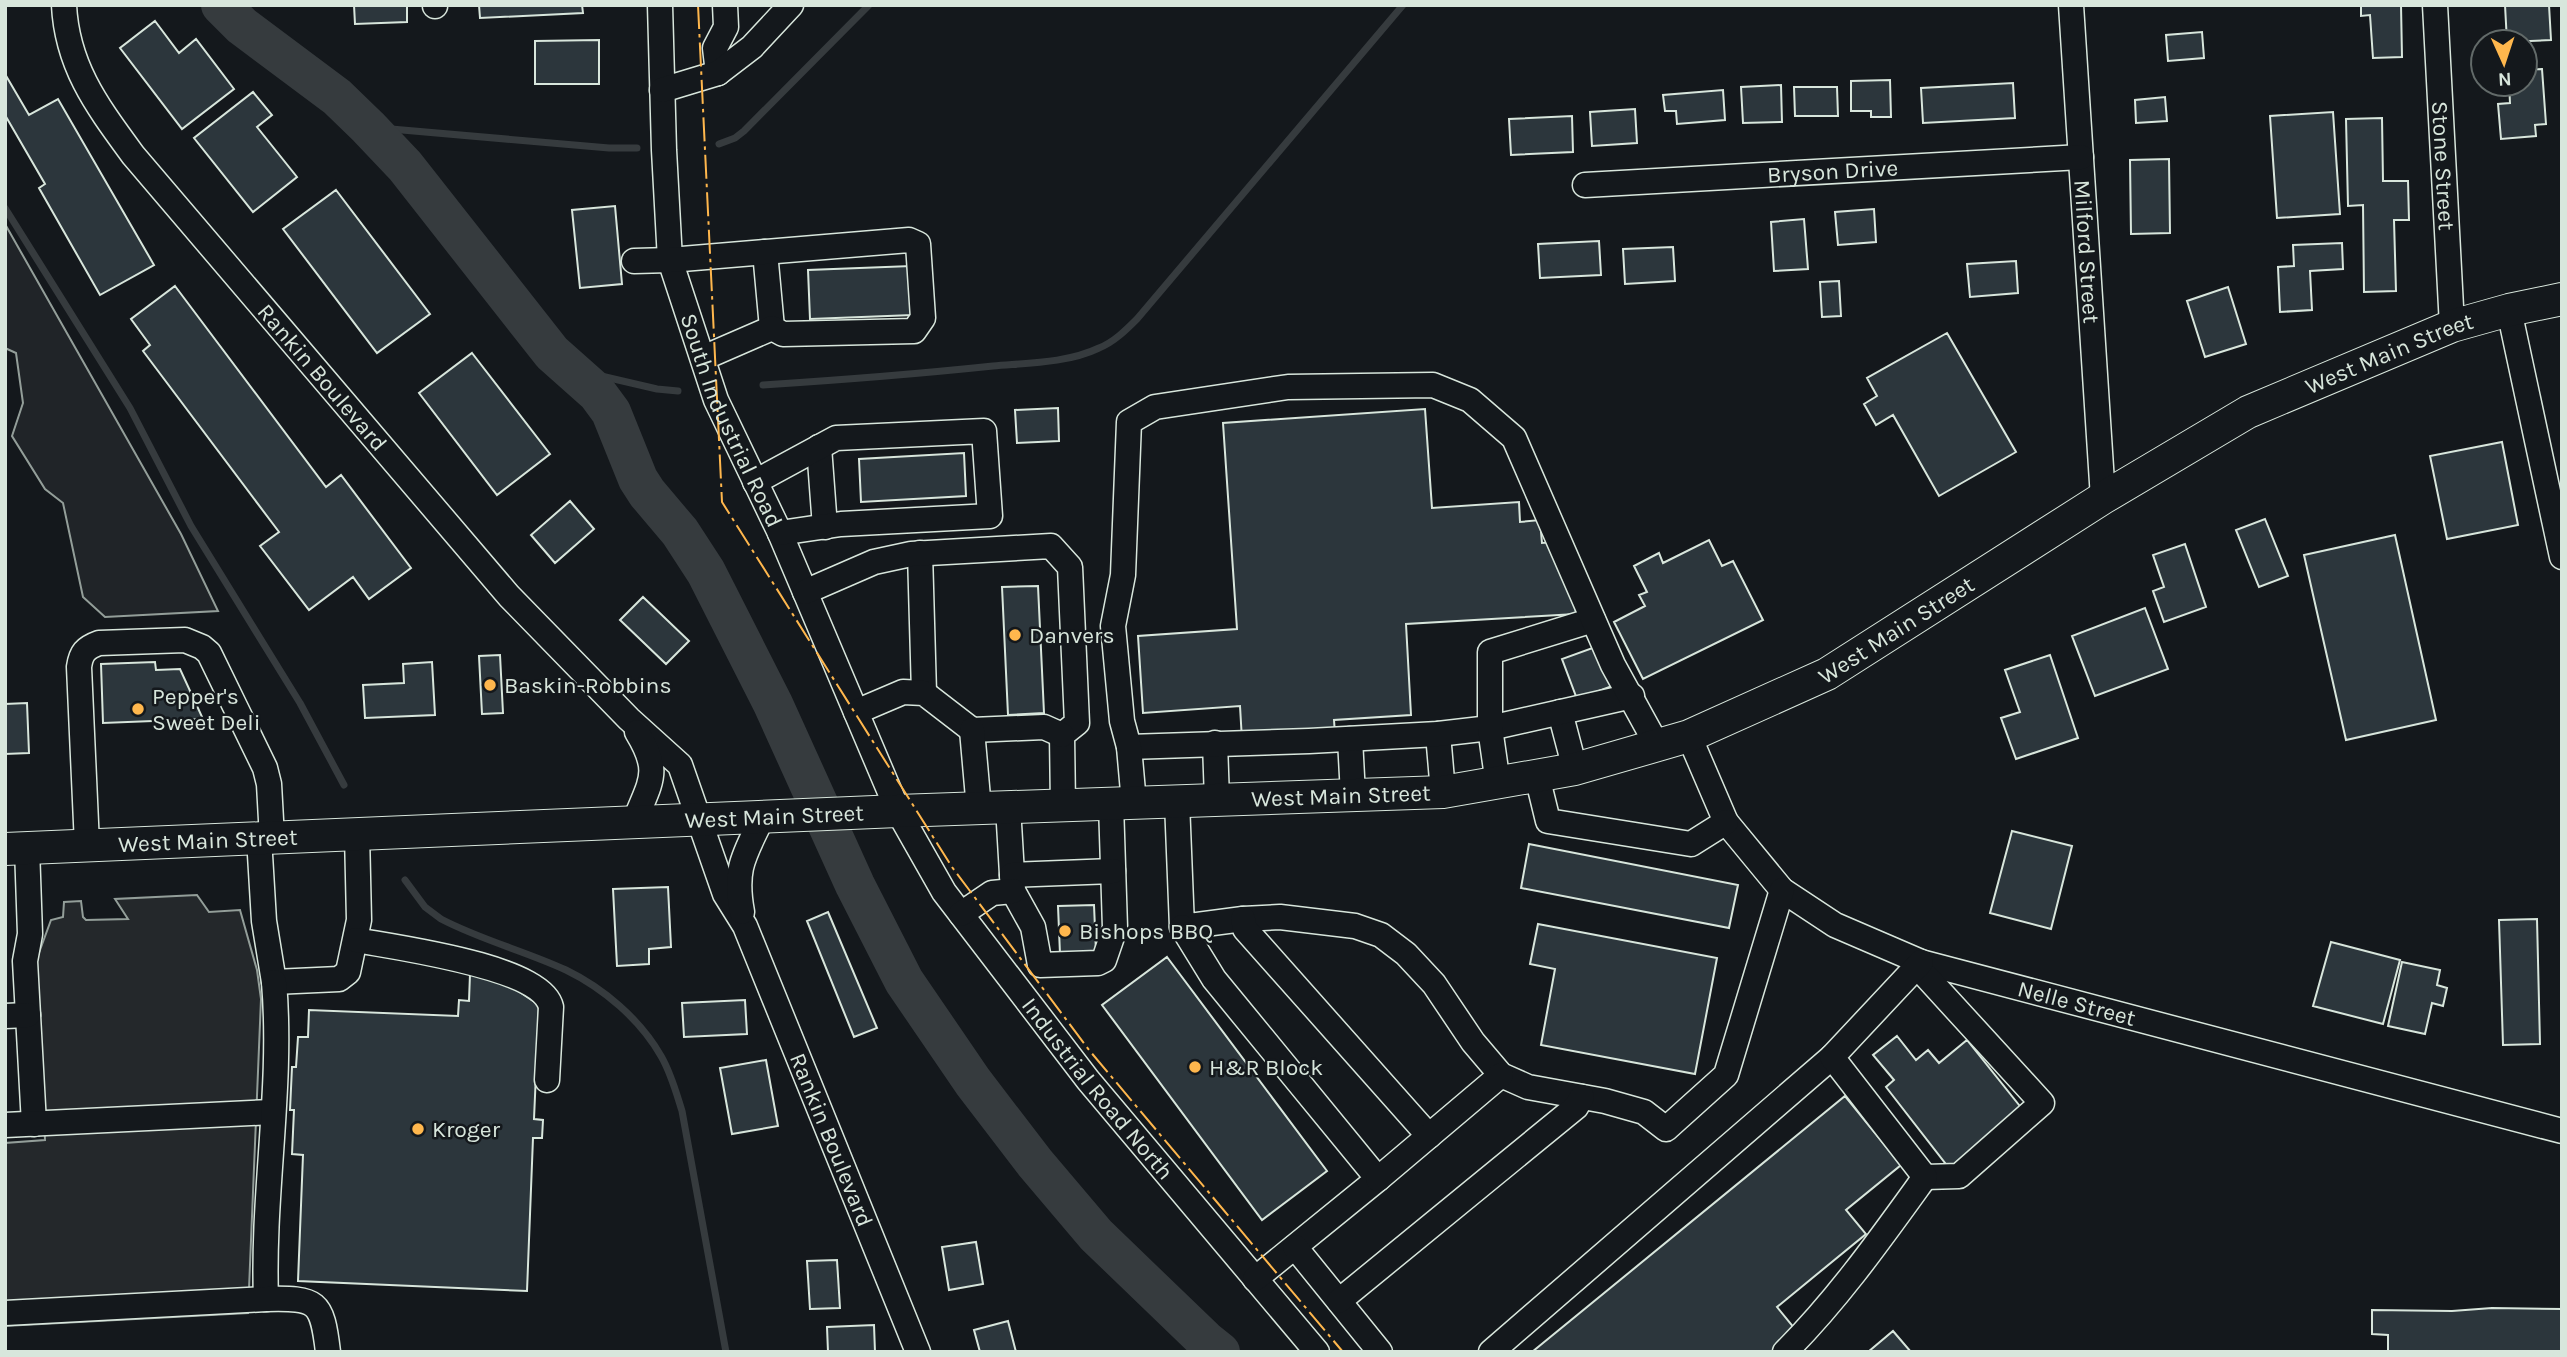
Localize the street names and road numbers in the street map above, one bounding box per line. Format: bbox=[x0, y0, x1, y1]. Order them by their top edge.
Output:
street label: Stone Street bbox=[2427, 100, 2460, 231]
street label: Bryson Drive bbox=[1766, 154, 1899, 188]
street label: Milford Street bbox=[2069, 179, 2105, 324]
street label: Rankin Boulevard bbox=[252, 298, 393, 456]
street label: West Main Street bbox=[2301, 307, 2476, 400]
street label: South Industrial Road bbox=[675, 310, 789, 531]
street label: West Main Street bbox=[1813, 570, 1979, 690]
street label: West Main Street bbox=[1251, 779, 1431, 812]
street label: West Main Street bbox=[684, 799, 865, 834]
street label: West Main Street bbox=[118, 823, 298, 858]
street label: Nelle Street bbox=[2015, 975, 2139, 1032]
street label: Industrial Road North bbox=[1016, 992, 1179, 1185]
street label: Rankin Boulevard bbox=[784, 1049, 879, 1231]

